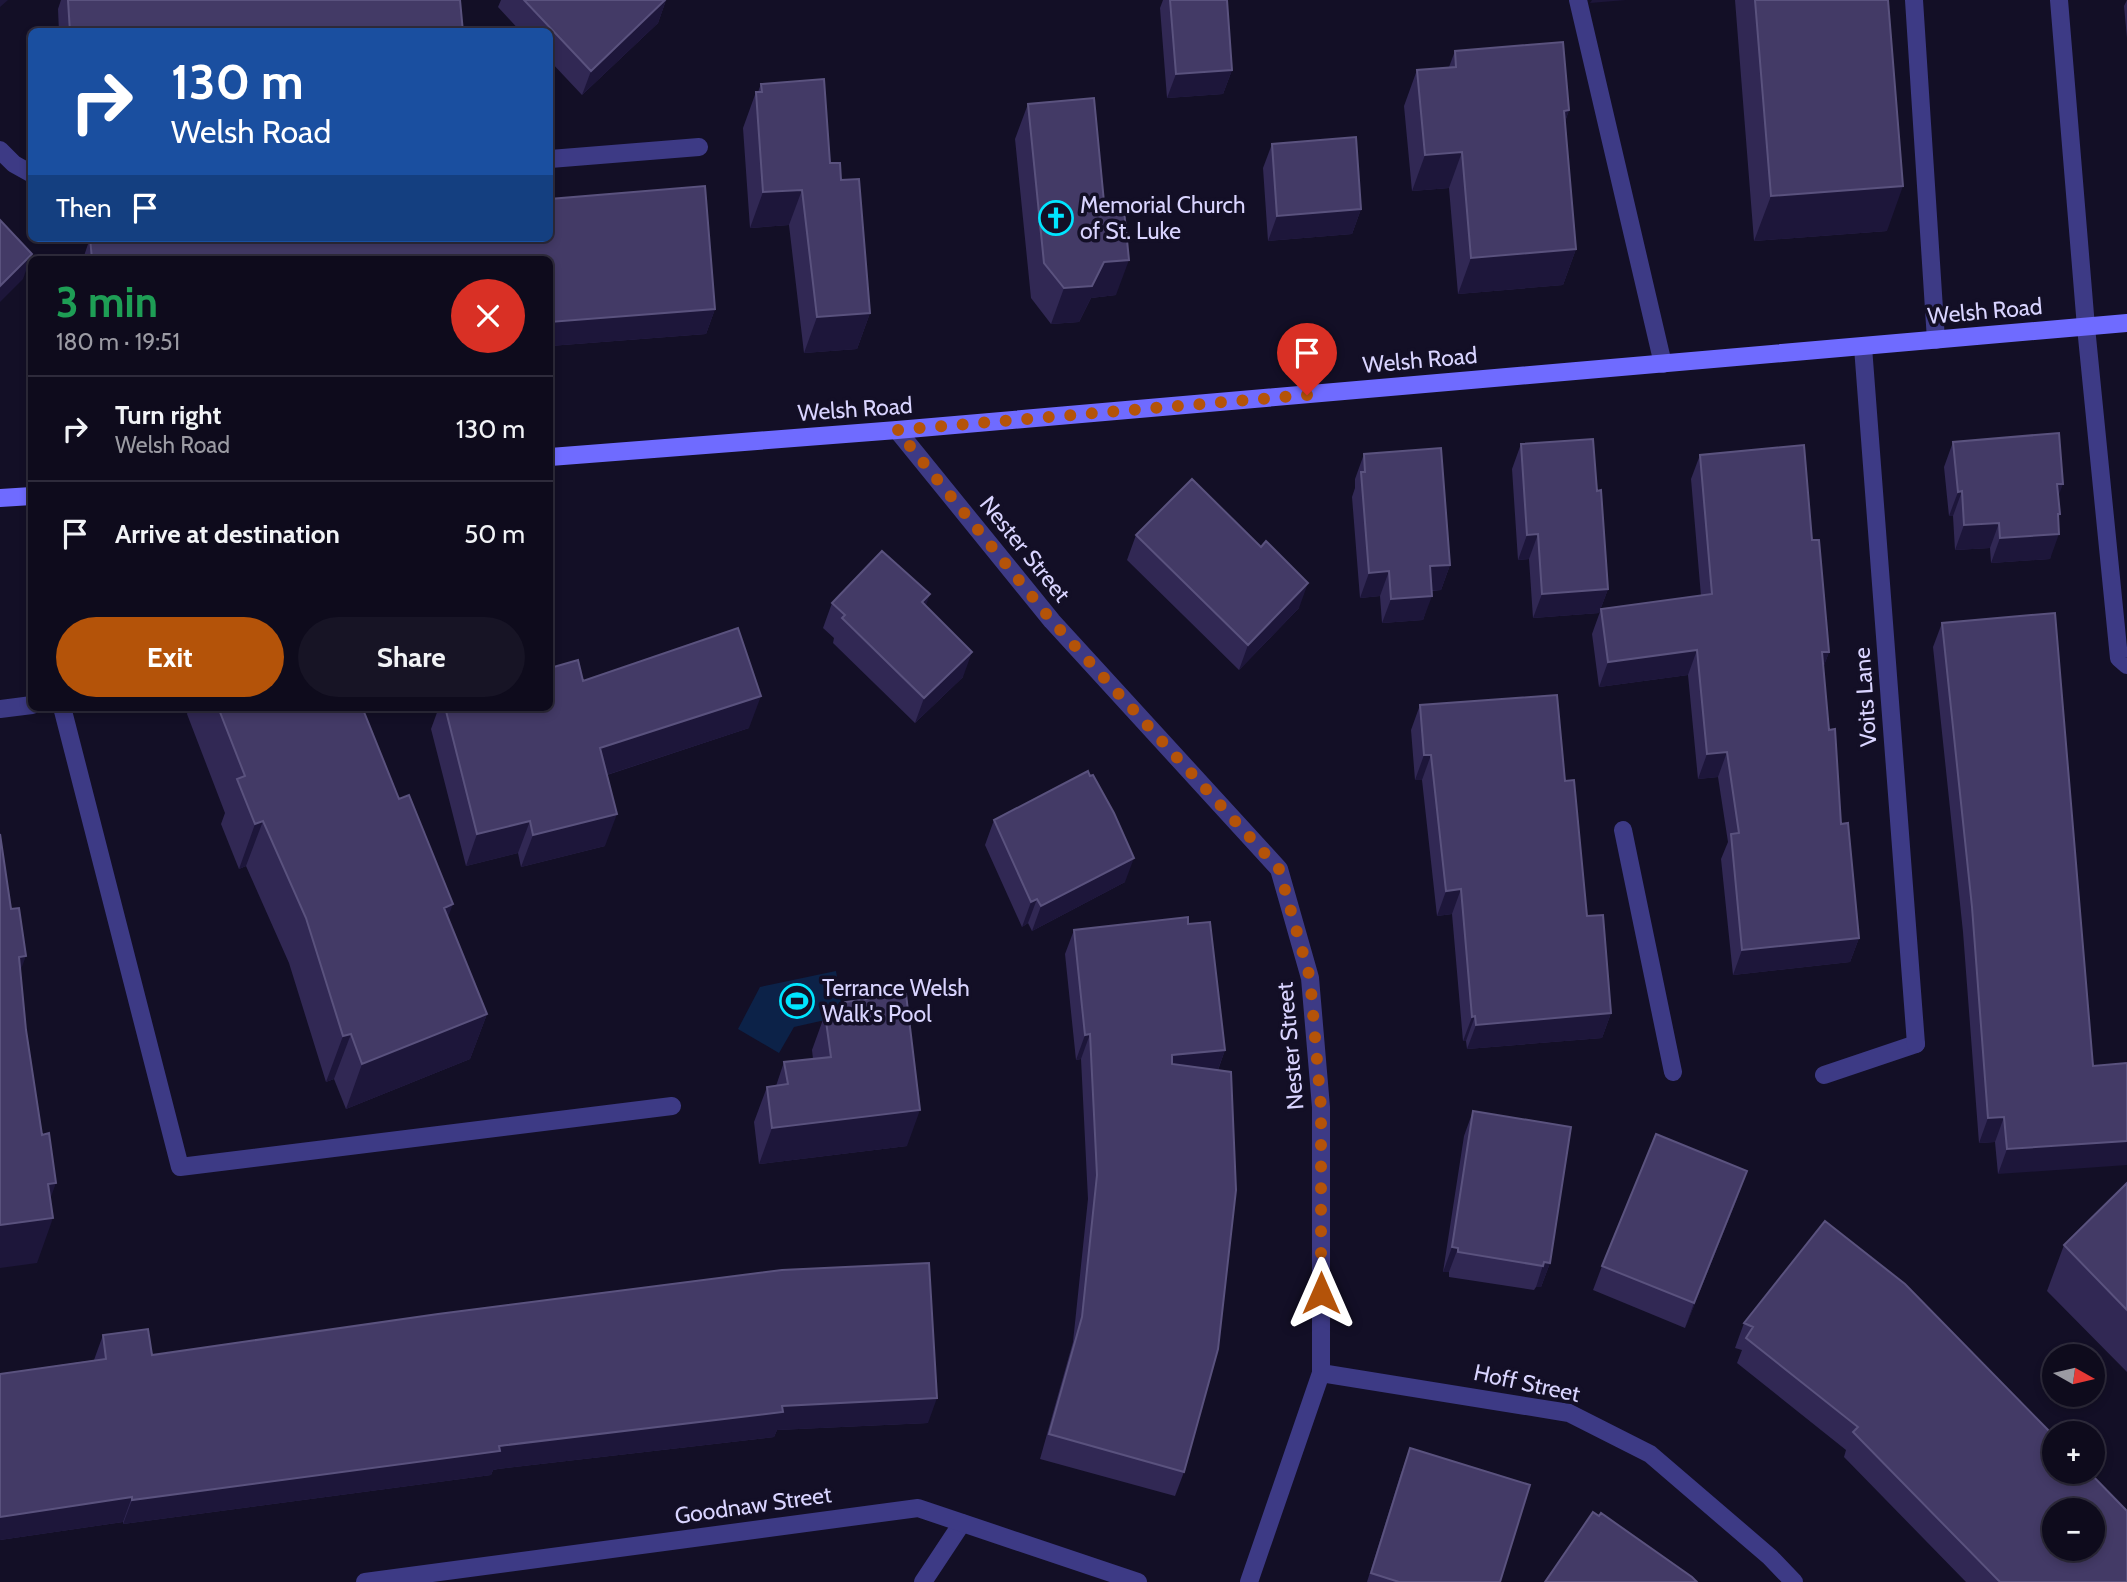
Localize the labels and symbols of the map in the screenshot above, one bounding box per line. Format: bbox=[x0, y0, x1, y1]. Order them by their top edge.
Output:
place label: Memorial Church of St. Luke bbox=[1080, 191, 1245, 245]
church icon: Memorial Church of St. Luke bbox=[1037, 199, 1075, 237]
street label: Welsh Road bbox=[1926, 292, 2044, 330]
pin bbox=[1277, 323, 1337, 395]
street label: Welsh Road bbox=[1361, 341, 1479, 379]
street label: Welsh Road bbox=[797, 391, 913, 427]
street label: Nester Street bbox=[974, 490, 1076, 608]
street label: Voits Lane bbox=[1848, 646, 1882, 748]
place label: Terrance Welsh Walk's Pool bbox=[822, 974, 970, 1028]
street label: Nester Street bbox=[1270, 981, 1310, 1111]
sports icon: Terrance Welsh Walk's Pool bbox=[778, 982, 816, 1020]
position arrow bbox=[1284, 1256, 1358, 1330]
north arrow bbox=[2042, 1344, 2105, 1407]
street label: Hoff Street bbox=[1471, 1358, 1583, 1408]
street label: Goodnaw Street bbox=[673, 1480, 833, 1530]

